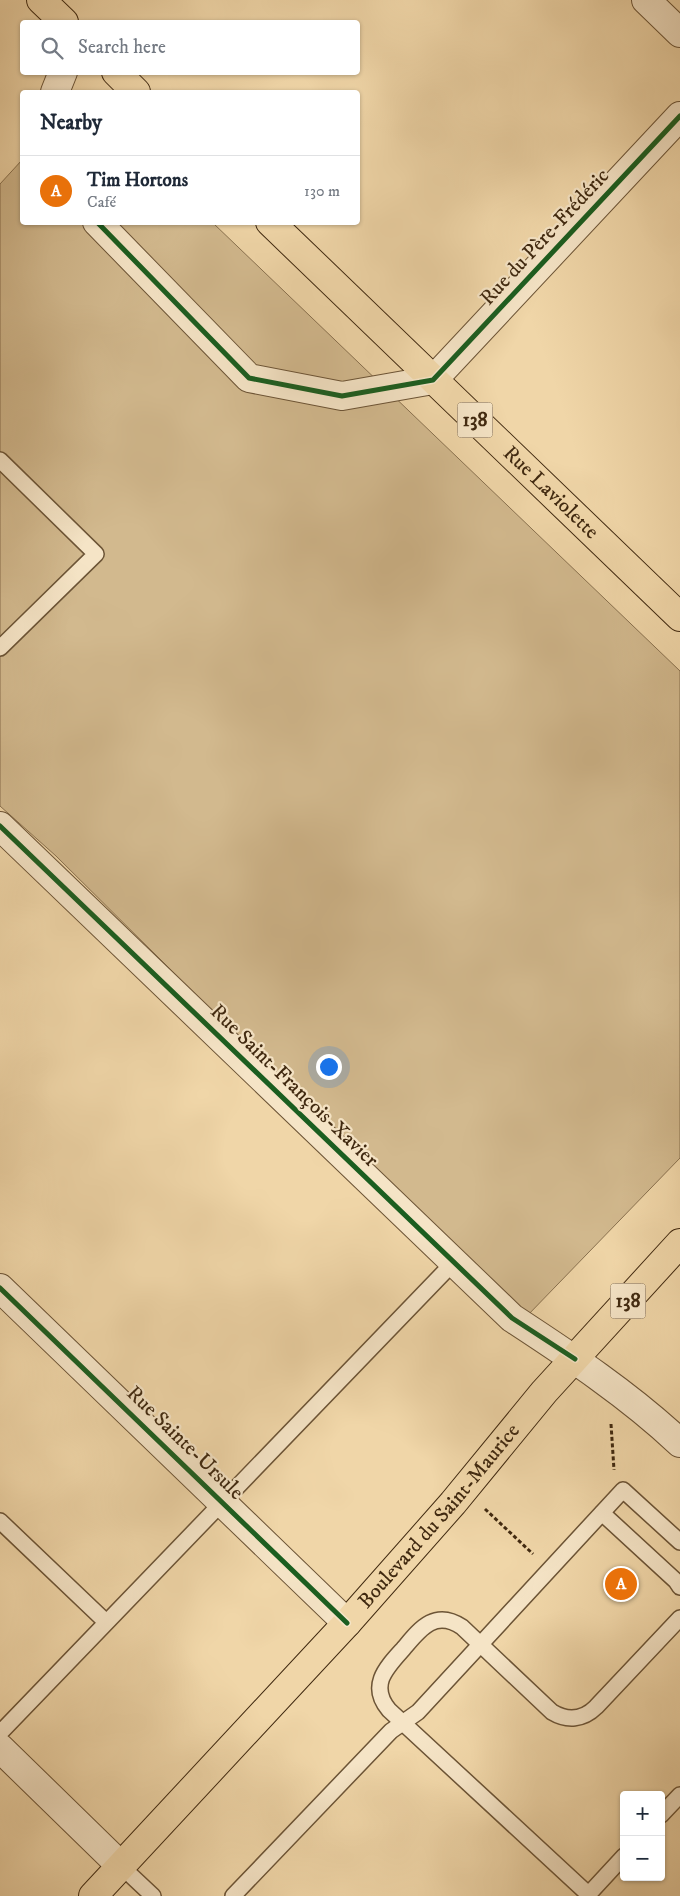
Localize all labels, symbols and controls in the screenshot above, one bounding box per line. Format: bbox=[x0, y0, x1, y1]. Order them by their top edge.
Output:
search box bbox=[20, 20, 360, 75]
icon: search bbox=[38, 34, 66, 62]
text: Search here bbox=[78, 36, 166, 59]
text: Nearby bbox=[40, 110, 102, 136]
street label: Rue du Père-Frédéric bbox=[475, 163, 615, 311]
text: Tim Hortons bbox=[87, 169, 188, 192]
text: A bbox=[51, 181, 61, 201]
text: 130 m bbox=[304, 181, 340, 201]
text: Café bbox=[87, 192, 116, 212]
road number: 138 bbox=[458, 402, 492, 438]
street label: Rue Laviolette bbox=[497, 440, 604, 545]
street label: Rue Saint-François-Xavier bbox=[205, 999, 384, 1173]
your location bbox=[316, 1054, 342, 1080]
road number: 138 bbox=[610, 1284, 646, 1318]
street label: Rue Sainte-Ursule bbox=[121, 1381, 249, 1506]
street label: Boulevard du Saint-Maurice bbox=[353, 1418, 526, 1614]
pin: A bbox=[605, 1565, 637, 1603]
map controls bbox=[620, 1791, 665, 1881]
button: + bbox=[620, 1791, 665, 1836]
button: − bbox=[620, 1836, 665, 1881]

